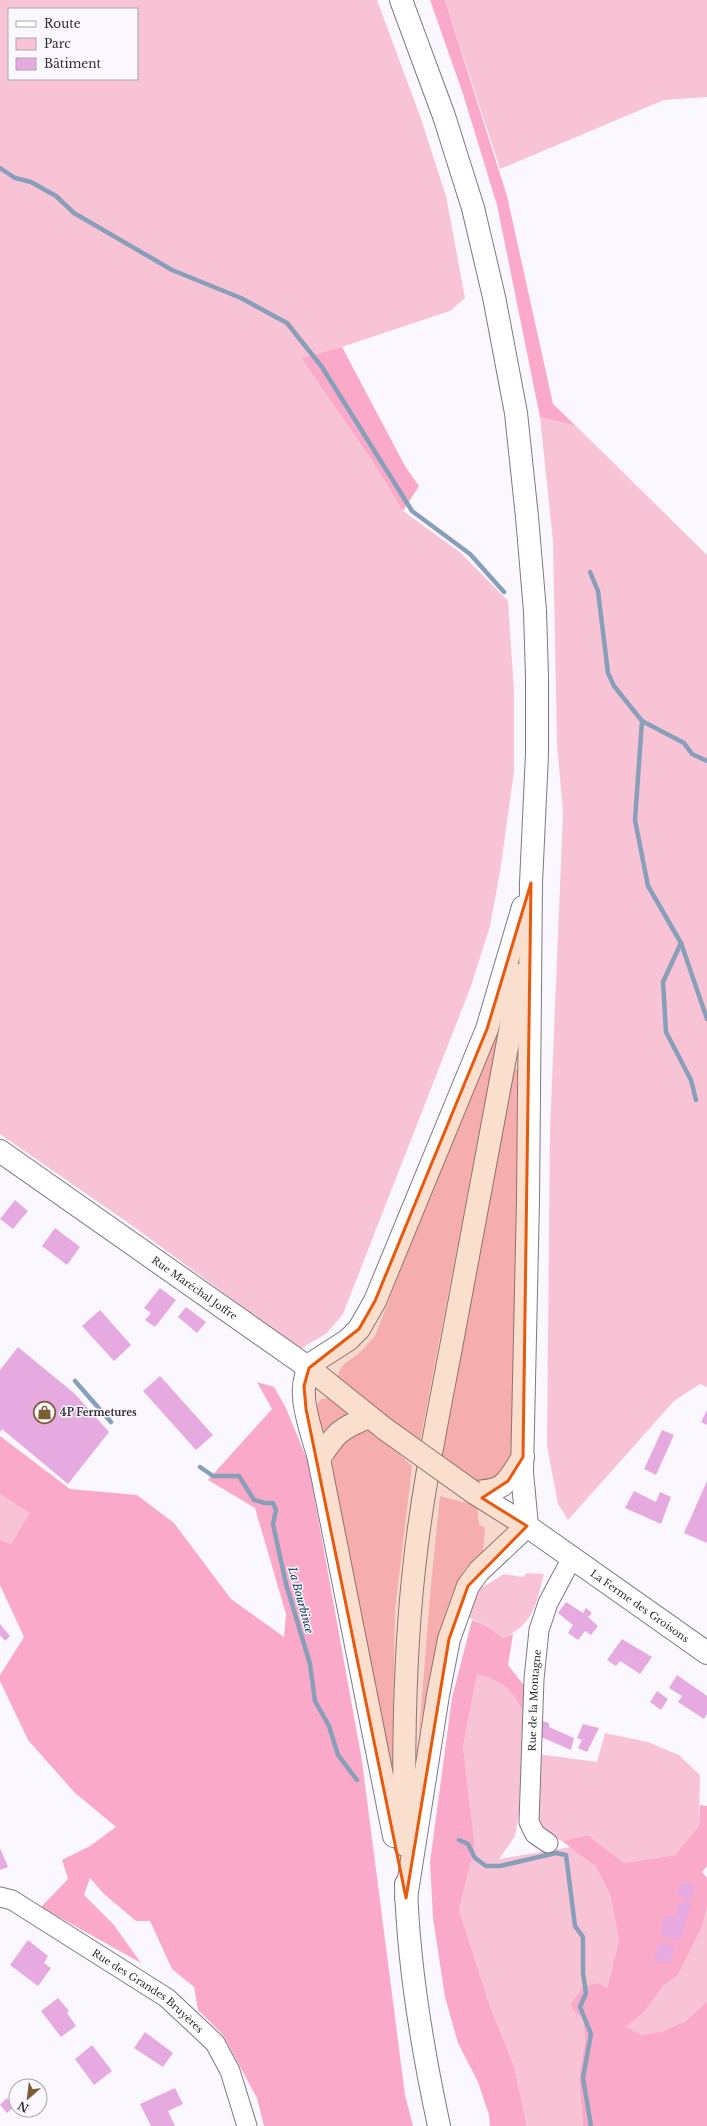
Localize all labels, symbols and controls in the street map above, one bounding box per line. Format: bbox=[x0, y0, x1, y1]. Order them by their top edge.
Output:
legend bbox=[8, 8, 138, 80]
text: Route bbox=[44, 16, 81, 31]
text: Parc bbox=[44, 36, 71, 51]
text: Bâtiment bbox=[44, 56, 102, 71]
street label: Rue Maréchal Joffre bbox=[149, 1254, 240, 1323]
shop icon: 4P Fermetures bbox=[32, 1399, 58, 1425]
place label: 4P Fermetures bbox=[60, 1406, 137, 1419]
water label: La Bourbince bbox=[285, 1564, 317, 1635]
street label: La Ferme des Groisons bbox=[588, 1567, 692, 1646]
street label: Rue de la Montagne bbox=[525, 1649, 544, 1752]
street label: Rue des Grandes Bruyères bbox=[90, 1946, 206, 2036]
north arrow bbox=[8, 2078, 48, 2118]
text: N bbox=[15, 2098, 31, 2115]

